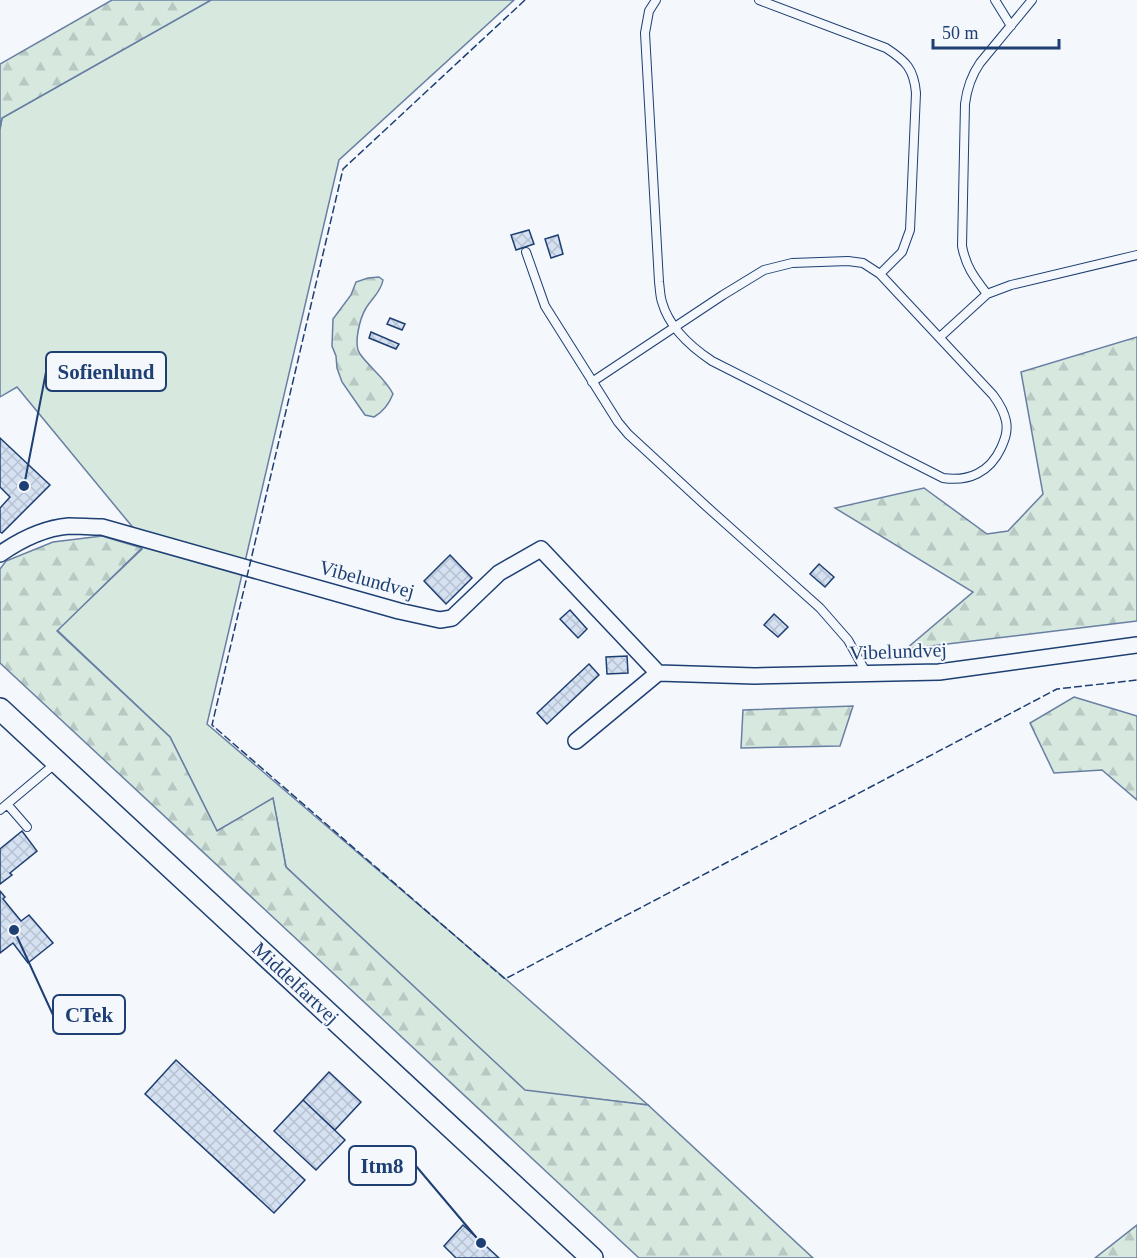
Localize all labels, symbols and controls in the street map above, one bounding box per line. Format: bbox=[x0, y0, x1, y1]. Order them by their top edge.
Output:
scale bar bbox=[933, 12, 1059, 50]
text: 50 m bbox=[942, 23, 979, 43]
callout: Sofienlund bbox=[46, 352, 166, 391]
text: Sofienlund bbox=[58, 360, 155, 384]
street label: Vibelundvej bbox=[317, 556, 417, 603]
street label: Vibelundvej bbox=[849, 638, 947, 665]
street label: Middelfartvej bbox=[248, 937, 344, 1029]
callout: CTek bbox=[53, 995, 125, 1034]
text: CTek bbox=[65, 1003, 113, 1027]
callout: Itm8 bbox=[349, 1146, 416, 1185]
text: Itm8 bbox=[360, 1154, 404, 1178]

